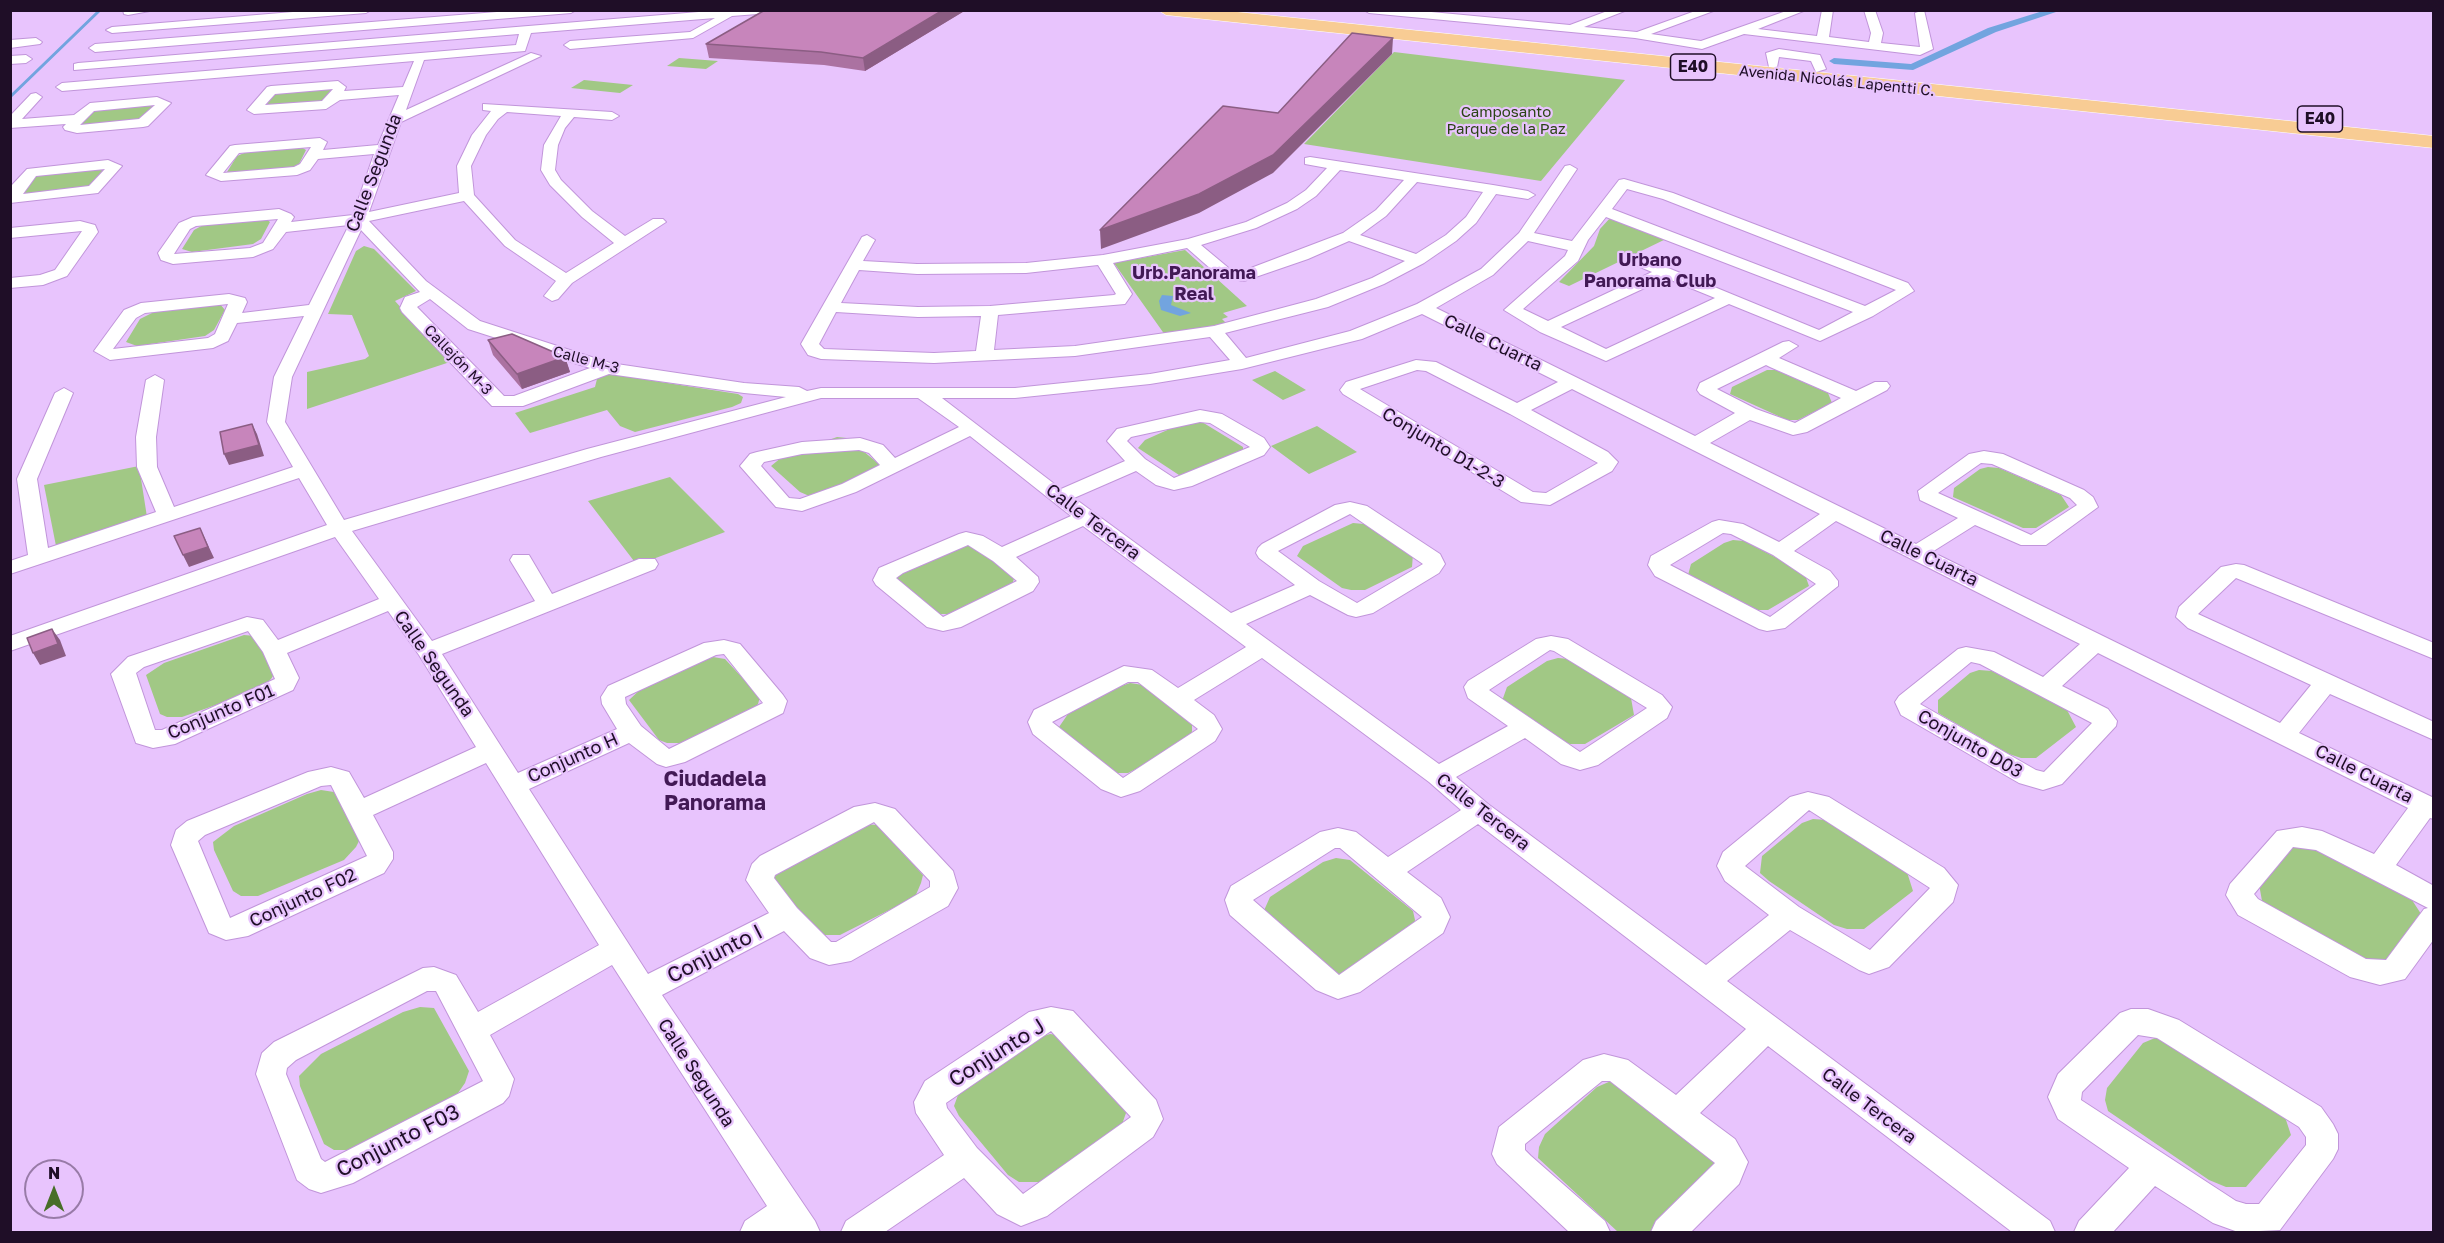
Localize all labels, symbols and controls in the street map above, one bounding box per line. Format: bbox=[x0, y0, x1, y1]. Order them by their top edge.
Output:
road number: E40 bbox=[1670, 54, 1716, 80]
street label: Avenida Nicolás Lapentti C. bbox=[1738, 62, 1936, 100]
park label: Camposanto Parque de la Paz bbox=[1446, 103, 1566, 138]
road number: E40 bbox=[2298, 106, 2342, 132]
street label: Calle Segunda bbox=[342, 111, 406, 235]
district label: Urbano Panorama Club bbox=[1584, 249, 1716, 292]
district label: Urb.Panorama Real bbox=[1132, 262, 1256, 304]
street label: Calle Cuarta bbox=[1440, 310, 1546, 376]
street label: Callejón M-3 bbox=[420, 321, 496, 399]
street label: Calle M-3 bbox=[551, 343, 621, 377]
street label: Conjunto D1-2-3 bbox=[1378, 403, 1508, 493]
street label: Calle Tercera bbox=[1041, 479, 1145, 565]
street label: Calle Cuarta bbox=[1876, 525, 1982, 591]
street label: Calle Segunda bbox=[389, 607, 479, 721]
street label: Conjunto F01 bbox=[164, 680, 278, 744]
street label: Conjunto D03 bbox=[1914, 705, 2026, 783]
street label: Conjunto H bbox=[524, 728, 622, 788]
street label: Calle Cuarta bbox=[2312, 740, 2416, 808]
district label: Ciudadela Panorama bbox=[664, 766, 766, 816]
street label: Calle Tercera bbox=[1432, 769, 1534, 855]
street label: Conjunto F02 bbox=[246, 864, 360, 932]
street label: Conjunto I bbox=[663, 919, 767, 989]
street label: Conjunto J bbox=[944, 1014, 1050, 1092]
street label: Calle Segunda bbox=[653, 1015, 739, 1131]
street label: Calle Tercera bbox=[1817, 1063, 1921, 1149]
street label: Conjunto F03 bbox=[332, 1099, 464, 1183]
north arrow bbox=[24, 1159, 84, 1219]
text: N bbox=[48, 1163, 60, 1183]

